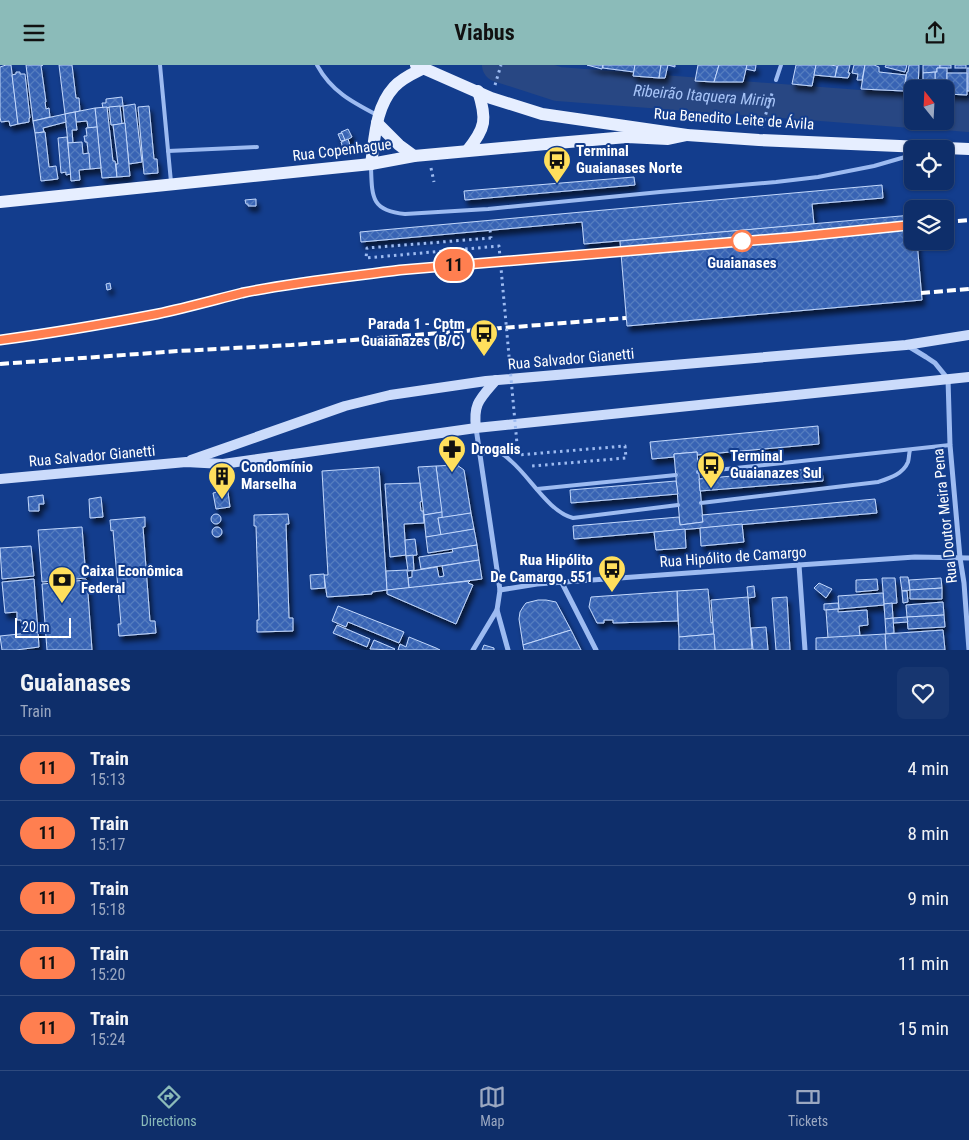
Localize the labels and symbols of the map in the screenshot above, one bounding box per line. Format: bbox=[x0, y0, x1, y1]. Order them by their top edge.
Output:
water label: Ribeirão Itaquera Mirim bbox=[633, 80, 777, 110]
north arrow bbox=[904, 80, 954, 130]
street label: Rua Benedito Leite de Ávila bbox=[653, 104, 815, 134]
street label: Rua Copenhague bbox=[291, 135, 393, 165]
place label: Terminal Guaianases Norte bbox=[576, 142, 683, 177]
bus stop icon: Terminal Guaianases Norte bbox=[542, 145, 572, 184]
marker: Guaianases bbox=[731, 230, 753, 252]
line badge: 11 bbox=[432, 249, 476, 281]
place label: Guaianases bbox=[707, 254, 777, 272]
place label: Parada 1 - Cptm Guaianazes (B/C) bbox=[361, 315, 465, 350]
bus stop icon: Parada 1 - Cptm Guaianazes (B/C) bbox=[469, 318, 499, 357]
street label: Rua Salvador Gianetti bbox=[507, 345, 635, 373]
pharmacy icon: Drogalis bbox=[437, 434, 467, 473]
place label: Drogalis bbox=[471, 440, 521, 458]
street label: Rua Salvador Gianetti bbox=[28, 442, 156, 470]
place label: Terminal Guaianazes Sul bbox=[730, 447, 822, 482]
street label: Rua Doutor Meira Pena bbox=[929, 448, 961, 584]
bus stop icon: Terminal Guaianazes Sul bbox=[696, 450, 726, 489]
place label: Condomínio Marselha bbox=[241, 458, 313, 493]
building icon: Condomínio Marselha bbox=[207, 461, 237, 500]
street label: Rua Hipólito de Camargo bbox=[659, 543, 807, 571]
place label: Rua Hipólito De Camargo, 551 bbox=[490, 551, 593, 586]
bus stop icon: Rua Hipólito De Camargo, 551 bbox=[597, 554, 627, 593]
place label: Caixa Econômica Federal bbox=[81, 562, 183, 597]
bank icon: Caixa Econômica Federal bbox=[47, 565, 77, 604]
scale bar bbox=[15, 615, 71, 638]

